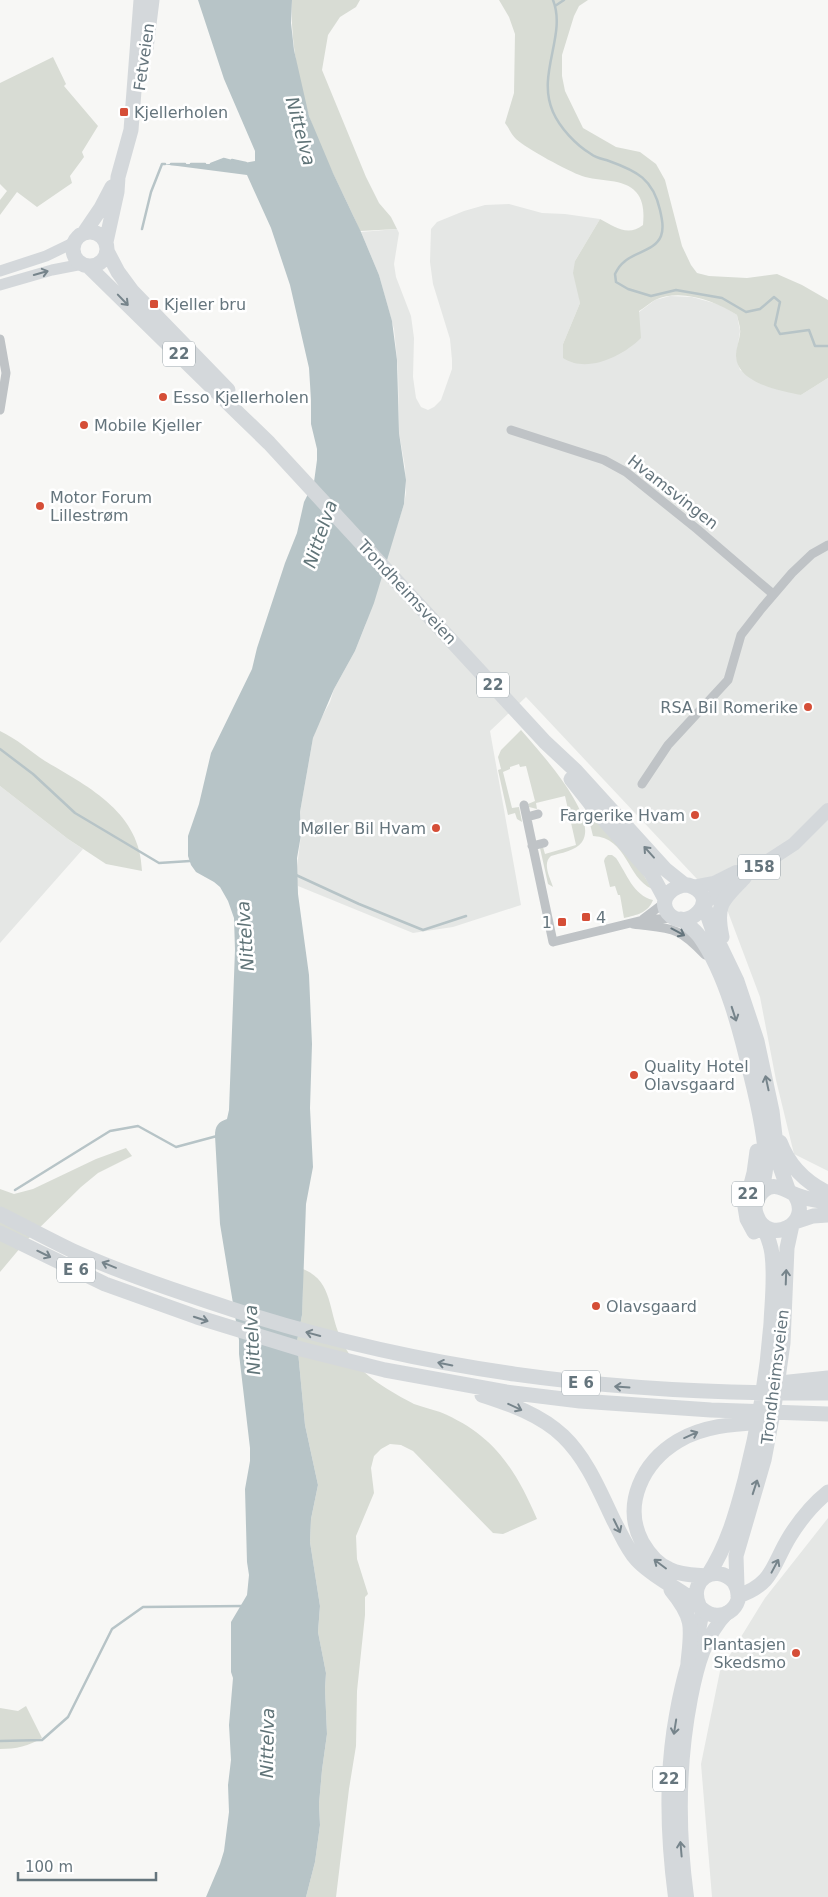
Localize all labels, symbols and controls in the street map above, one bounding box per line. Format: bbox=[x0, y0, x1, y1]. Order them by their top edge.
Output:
street label: Fetveien bbox=[130, 22, 158, 92]
water label: Nittelva bbox=[282, 94, 320, 168]
place label: Kjellerholen bbox=[134, 103, 228, 122]
marker: Kjellerholen bbox=[118, 106, 130, 118]
one-way arrow bbox=[33, 268, 49, 278]
one-way arrow bbox=[117, 294, 129, 306]
place label: Kjeller bru bbox=[164, 295, 246, 314]
marker: Kjeller bru bbox=[148, 298, 160, 310]
road number: 22 bbox=[163, 342, 195, 366]
place label: Esso Kjellerholen bbox=[173, 388, 309, 407]
marker: Esso Kjellerholen bbox=[157, 391, 169, 403]
place label: Mobile Kjeller bbox=[94, 416, 202, 435]
marker: Mobile Kjeller bbox=[78, 419, 90, 431]
street label: Hvamsvingen bbox=[624, 451, 722, 533]
place label: Motor Forum Lillestrøm bbox=[50, 488, 152, 525]
water label: Nittelva bbox=[299, 497, 341, 571]
marker: Motor Forum Lillestrøm bbox=[34, 500, 46, 512]
street label: Trondheimsveien bbox=[353, 535, 460, 648]
road number: 22 bbox=[477, 672, 509, 698]
place label: RSA Bil Romerike bbox=[660, 698, 798, 717]
marker: RSA Bil Romerike bbox=[802, 701, 814, 713]
place label: Fargerike Hvam bbox=[560, 806, 685, 825]
marker: Fargerike Hvam bbox=[689, 809, 701, 821]
place label: Møller Bil Hvam bbox=[300, 819, 426, 838]
marker: Møller Bil Hvam bbox=[430, 822, 442, 834]
one-way arrow bbox=[643, 846, 655, 859]
road number: 158 bbox=[738, 854, 780, 880]
water label: Nittelva bbox=[232, 900, 258, 972]
place label: 4 bbox=[596, 908, 606, 927]
marker: 4 bbox=[580, 911, 592, 923]
place label: 1 bbox=[542, 913, 552, 932]
marker: 1 bbox=[556, 916, 568, 928]
one-way arrow bbox=[670, 927, 685, 937]
one-way arrow bbox=[730, 1006, 739, 1021]
place label: Quality Hotel Olavsgaard bbox=[644, 1057, 749, 1094]
marker: Quality Hotel Olavsgaard bbox=[628, 1069, 640, 1081]
one-way arrow bbox=[761, 1076, 771, 1092]
road number: 22 bbox=[732, 1182, 764, 1206]
one-way arrow bbox=[36, 1250, 51, 1259]
road number: E 6 bbox=[57, 1258, 95, 1282]
one-way arrow bbox=[102, 1260, 117, 1270]
one-way arrow bbox=[781, 1269, 791, 1285]
place label: Olavsgaard bbox=[606, 1297, 697, 1316]
marker: Olavsgaard bbox=[590, 1300, 602, 1312]
water label: Nittelva bbox=[240, 1304, 264, 1376]
street label: Trondheimsveien bbox=[757, 1308, 793, 1447]
one-way arrow bbox=[192, 1314, 208, 1324]
one-way arrow bbox=[305, 1329, 321, 1338]
one-way arrow bbox=[437, 1358, 453, 1368]
road number: E 6 bbox=[562, 1370, 600, 1396]
one-way arrow bbox=[614, 1382, 630, 1391]
one-way arrow bbox=[507, 1403, 522, 1412]
one-way arrow bbox=[683, 1429, 698, 1439]
one-way arrow bbox=[751, 1480, 760, 1496]
one-way arrow bbox=[613, 1518, 622, 1533]
one-way arrow bbox=[654, 1558, 667, 1569]
one-way arrow bbox=[771, 1559, 780, 1574]
place label: Plantasjen Skedsmo bbox=[703, 1635, 786, 1672]
marker: Plantasjen Skedsmo bbox=[790, 1647, 802, 1659]
water label: Nittelva bbox=[256, 1708, 278, 1778]
one-way arrow bbox=[669, 1718, 679, 1734]
road number: 22 bbox=[653, 1766, 685, 1792]
one-way arrow bbox=[677, 1841, 686, 1857]
scale bar bbox=[18, 1850, 155, 1882]
text: 100 m bbox=[25, 1858, 73, 1876]

